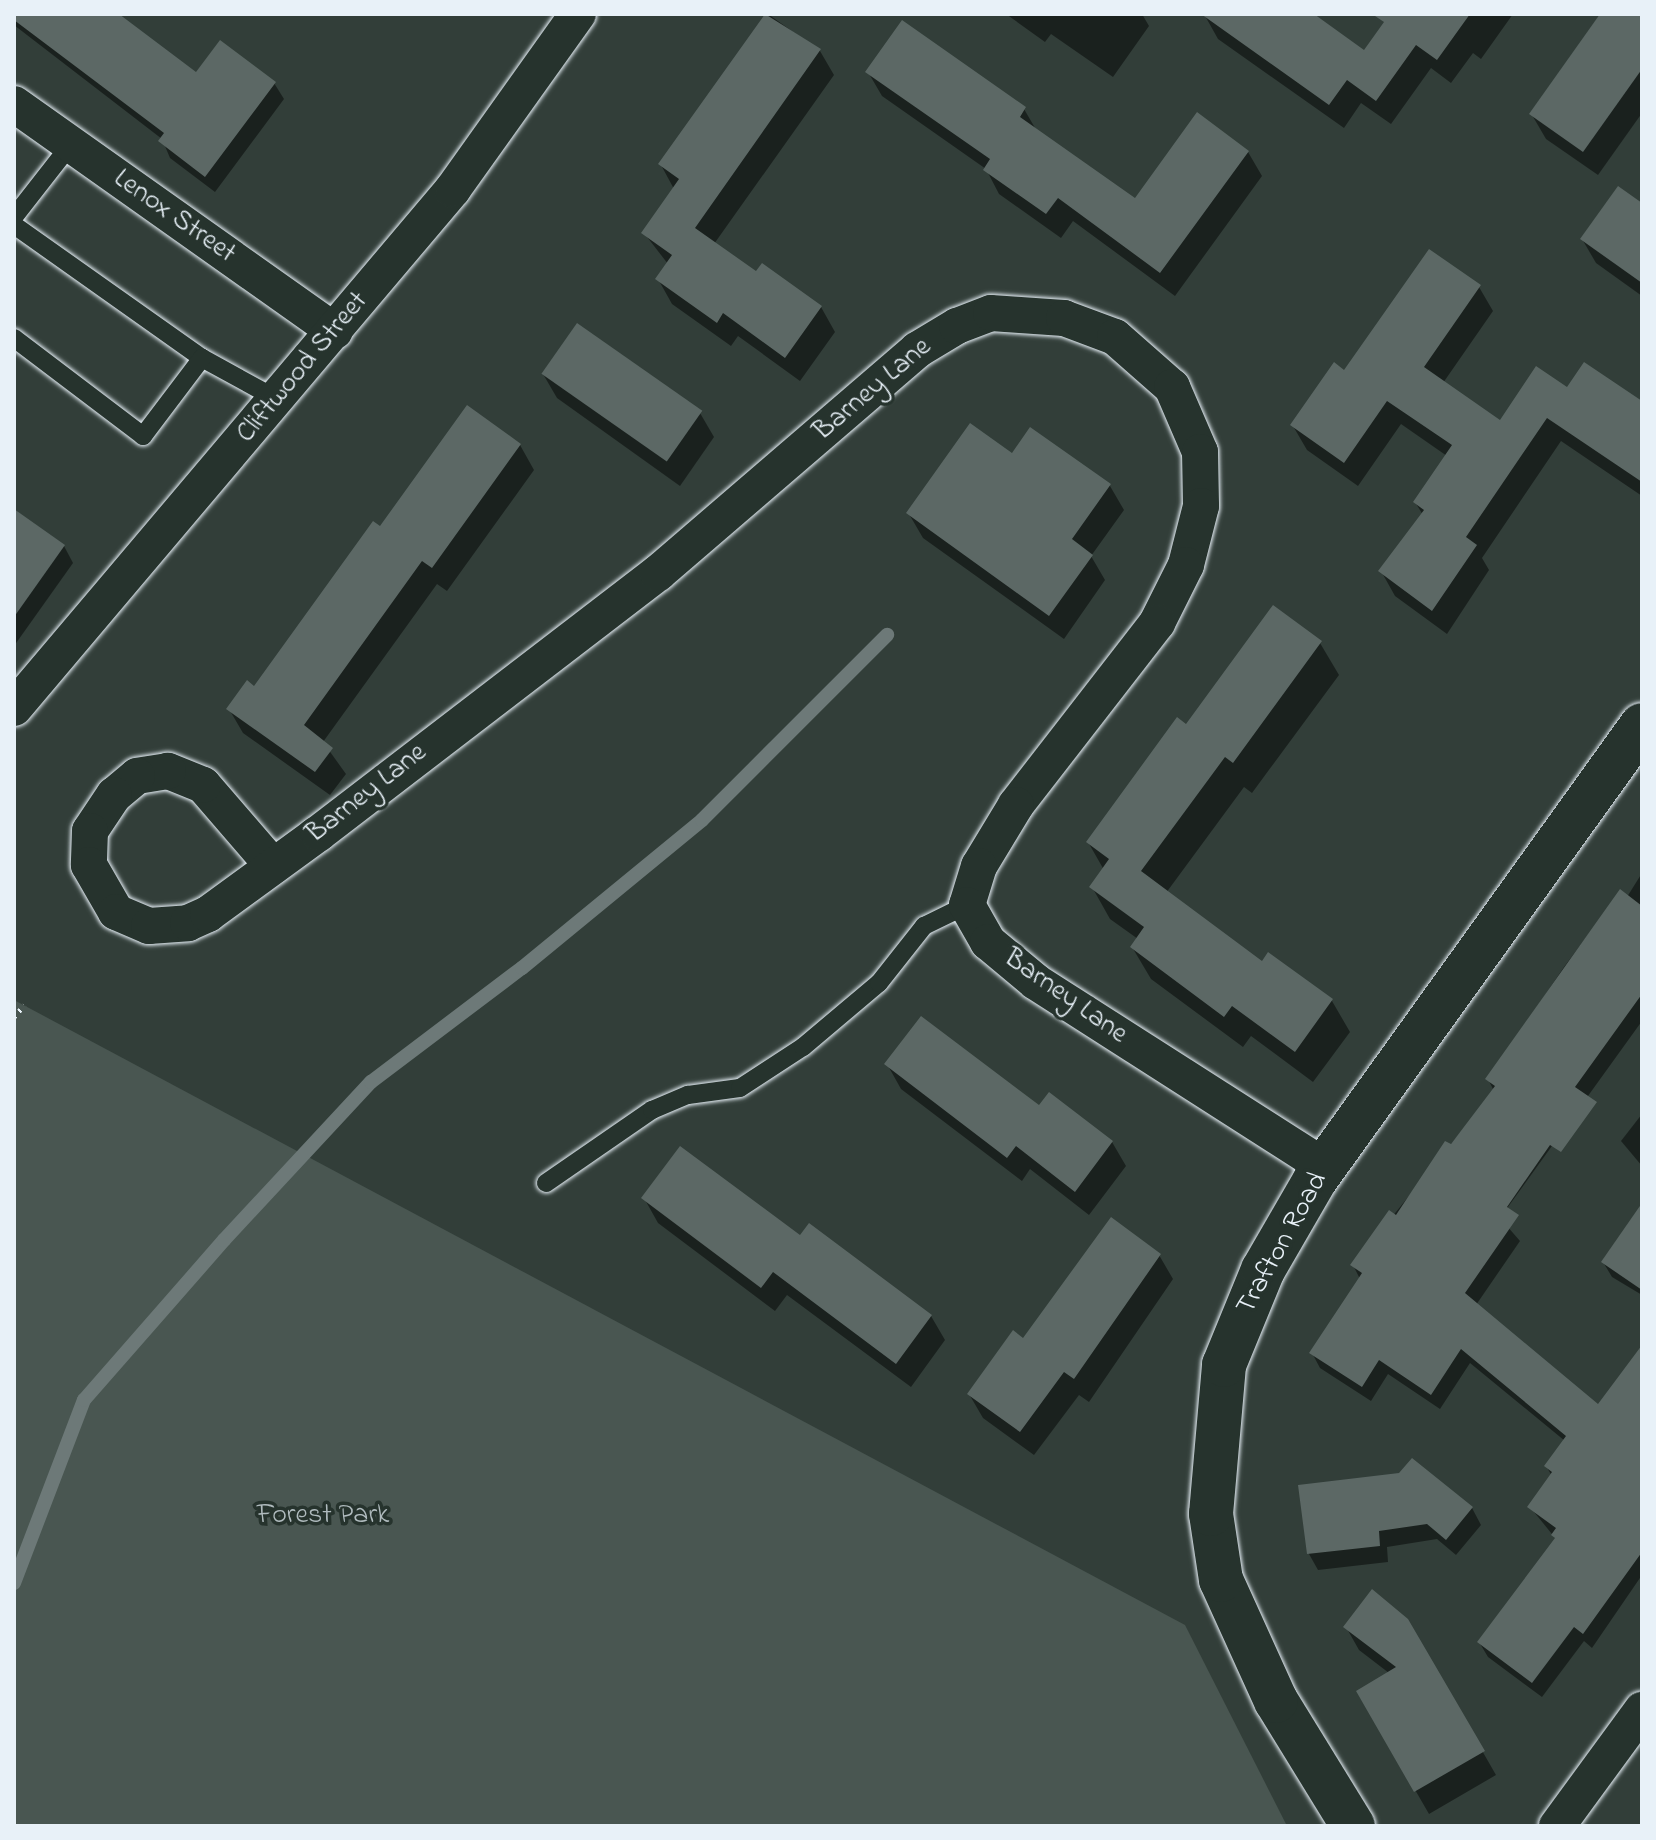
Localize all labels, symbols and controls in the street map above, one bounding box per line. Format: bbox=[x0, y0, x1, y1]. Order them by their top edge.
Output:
street label: Lenox Street bbox=[106, 163, 242, 271]
street label: Cliftwood Street bbox=[230, 286, 376, 450]
street label: Barney Lane bbox=[807, 331, 939, 449]
street label: Barney Lane bbox=[300, 737, 434, 851]
street label: Barney Lane bbox=[997, 942, 1133, 1052]
street label: Trafton Road bbox=[1230, 1167, 1336, 1321]
park label: Forest Park bbox=[257, 1499, 389, 1533]

